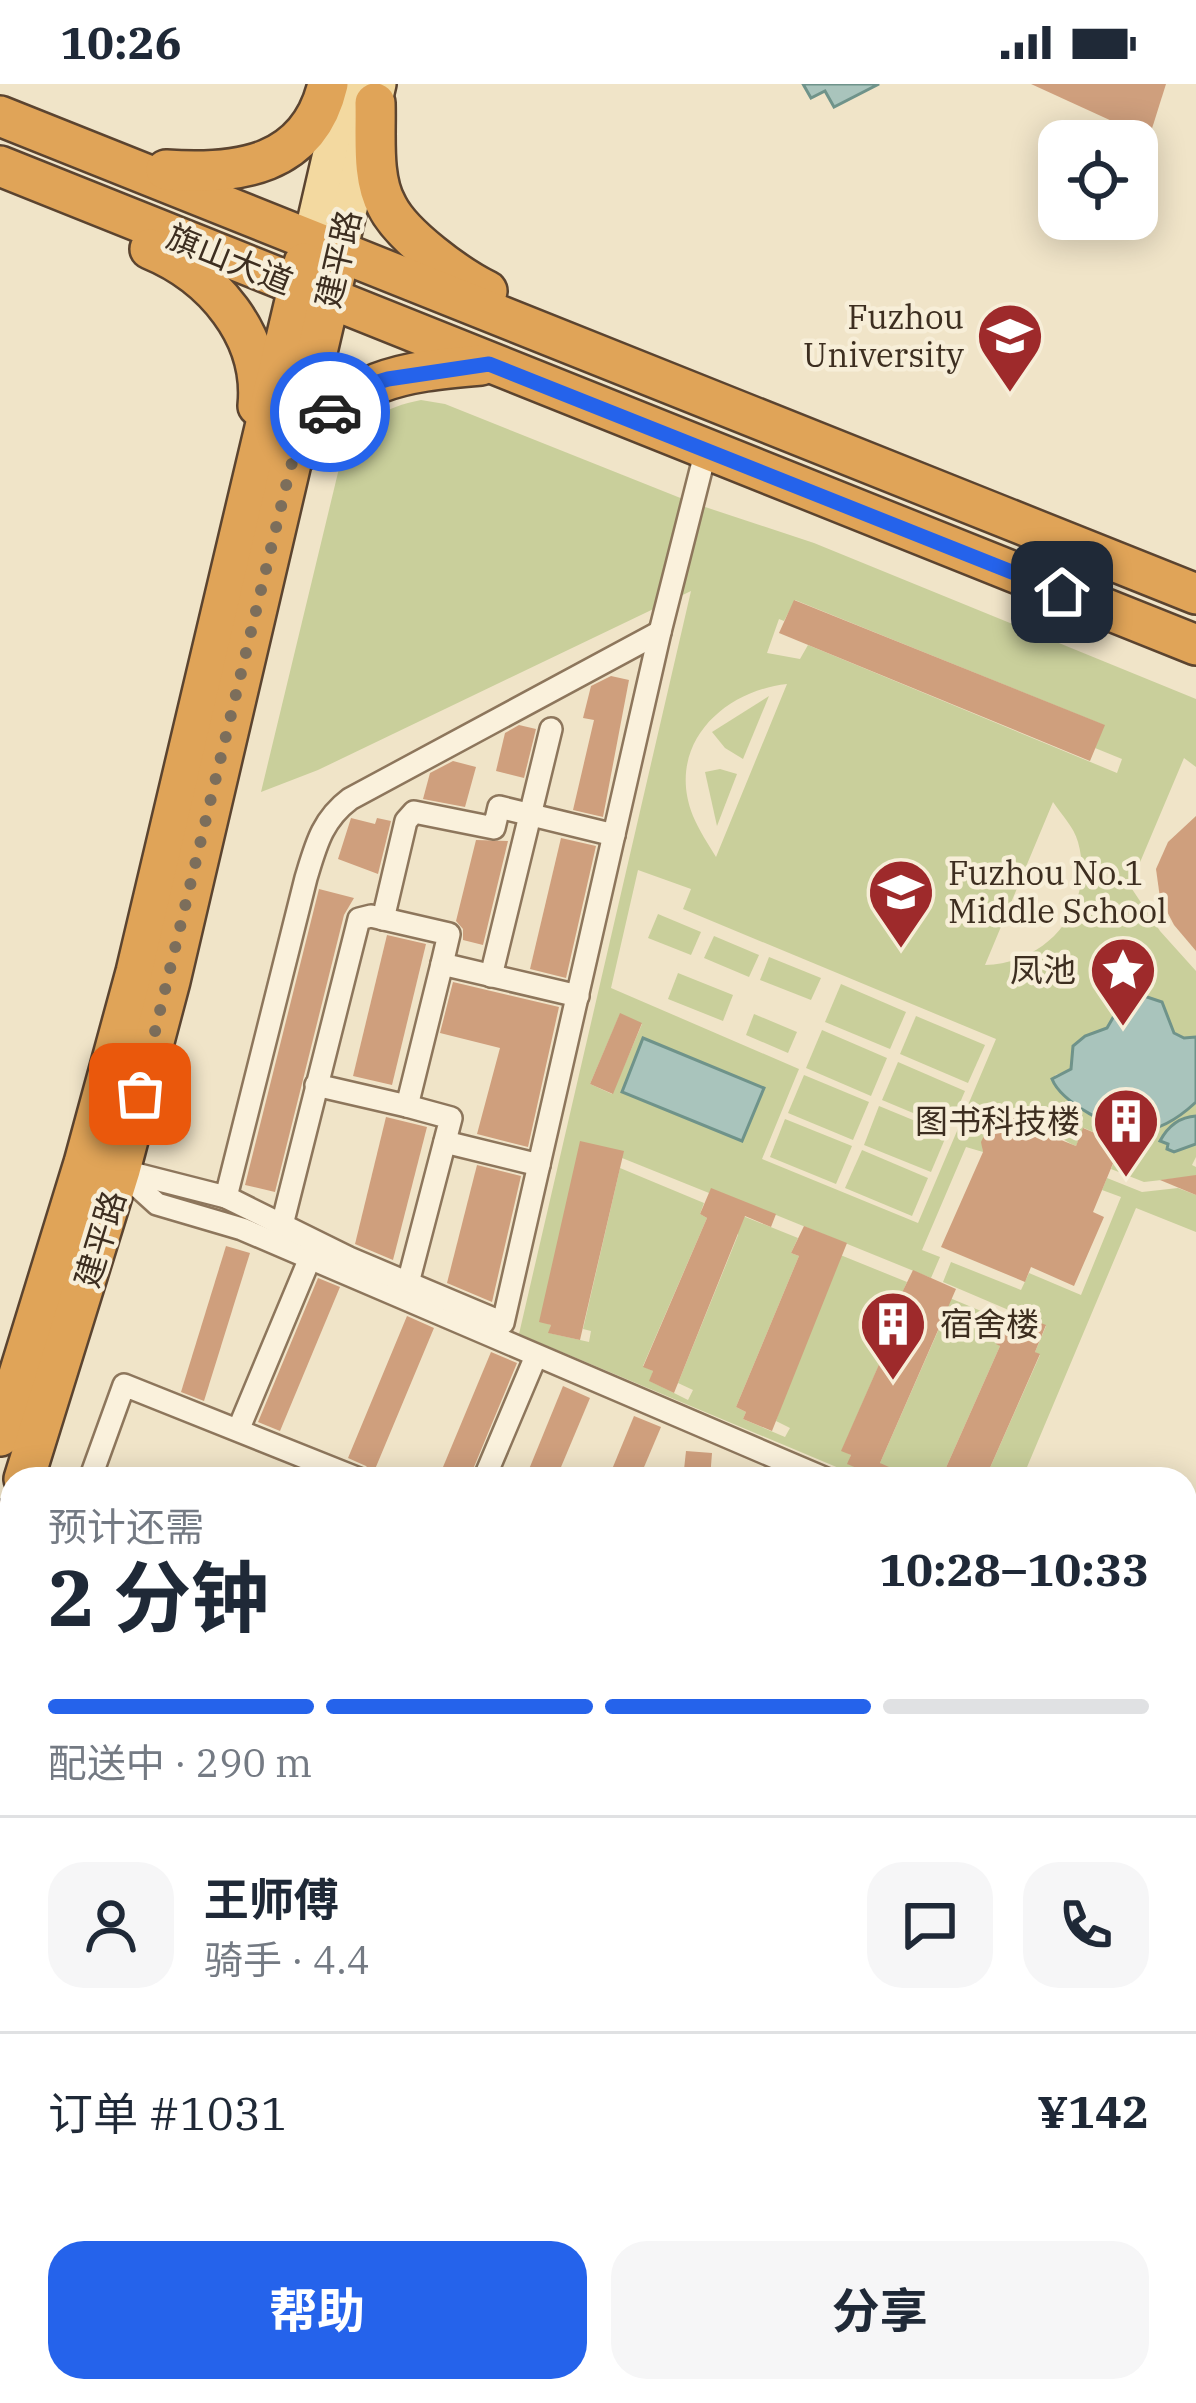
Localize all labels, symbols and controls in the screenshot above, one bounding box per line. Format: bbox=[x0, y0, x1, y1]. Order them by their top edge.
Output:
text: 10:26 bbox=[60, 13, 182, 71]
map controls bbox=[1038, 120, 1158, 240]
button: locate bbox=[1038, 120, 1158, 240]
street label: 建平路 bbox=[305, 206, 370, 312]
street label: 旗山大道 bbox=[161, 214, 299, 303]
place label: Fuzhou University bbox=[803, 295, 964, 376]
school or university icon: Fuzhou University bbox=[975, 301, 1045, 395]
courier bbox=[270, 352, 390, 472]
icon: car bbox=[297, 379, 363, 445]
pin bbox=[1011, 541, 1113, 643]
icon: home bbox=[1029, 559, 1095, 625]
place label: Fuzhou No.1 Middle School bbox=[948, 851, 1167, 932]
school or university icon: Fuzhou No.1 Middle School bbox=[866, 857, 936, 951]
place icon: 凤池 bbox=[1088, 935, 1158, 1029]
place label: 凤池 bbox=[1010, 948, 1076, 991]
pin bbox=[89, 1043, 191, 1145]
icon: bag bbox=[107, 1061, 173, 1127]
building icon: 图书科技楼 bbox=[1091, 1086, 1161, 1180]
place label: 图书科技楼 bbox=[915, 1099, 1080, 1142]
street label: 建平路 bbox=[64, 1185, 135, 1292]
building icon: 宿舍楼 bbox=[858, 1289, 928, 1383]
place label: 宿舍楼 bbox=[940, 1302, 1039, 1345]
text: 预计还需 bbox=[48, 1501, 204, 1552]
text: 10:28–10:33 bbox=[879, 1540, 1149, 1598]
text: 2 分钟 bbox=[48, 1546, 269, 1647]
text: 配送中 · 290 m bbox=[48, 1737, 312, 1788]
button: person bbox=[48, 1862, 174, 1988]
button: chat bbox=[867, 1862, 993, 1988]
button: phone bbox=[1023, 1862, 1149, 1988]
text: 王师傅 bbox=[204, 1870, 339, 1928]
text: 骑手 · 4.4 bbox=[204, 1934, 370, 1985]
text: ¥142 bbox=[1037, 2082, 1149, 2140]
text: 订单 #1031 bbox=[48, 2084, 288, 2142]
button: 帮助 bbox=[48, 2241, 587, 2379]
button: 分享 bbox=[611, 2241, 1149, 2379]

